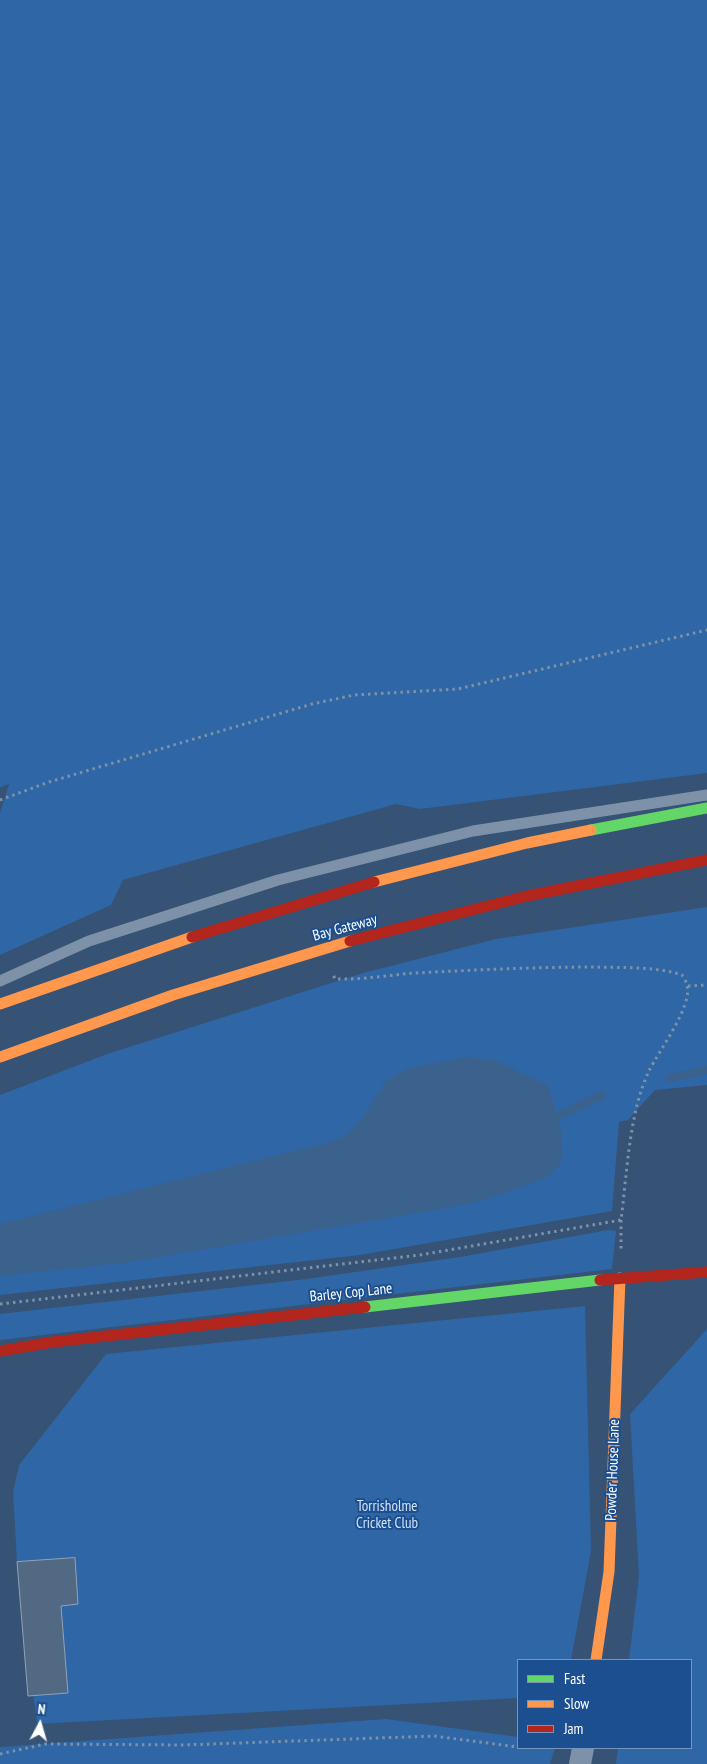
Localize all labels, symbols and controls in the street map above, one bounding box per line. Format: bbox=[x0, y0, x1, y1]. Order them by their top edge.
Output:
street label: Bay Gateway bbox=[311, 911, 379, 945]
street label: Barley Cop Lane bbox=[309, 1280, 393, 1306]
street label: Powder House Lane bbox=[602, 1419, 624, 1521]
park label: Torrisholme Cricket Club bbox=[356, 1498, 418, 1533]
legend bbox=[517, 1659, 692, 1749]
text: Fast bbox=[564, 1669, 585, 1688]
text: Slow bbox=[564, 1694, 589, 1713]
north arrow bbox=[15, 1699, 65, 1749]
text: N bbox=[37, 1700, 46, 1718]
text: Jam bbox=[564, 1719, 583, 1738]

